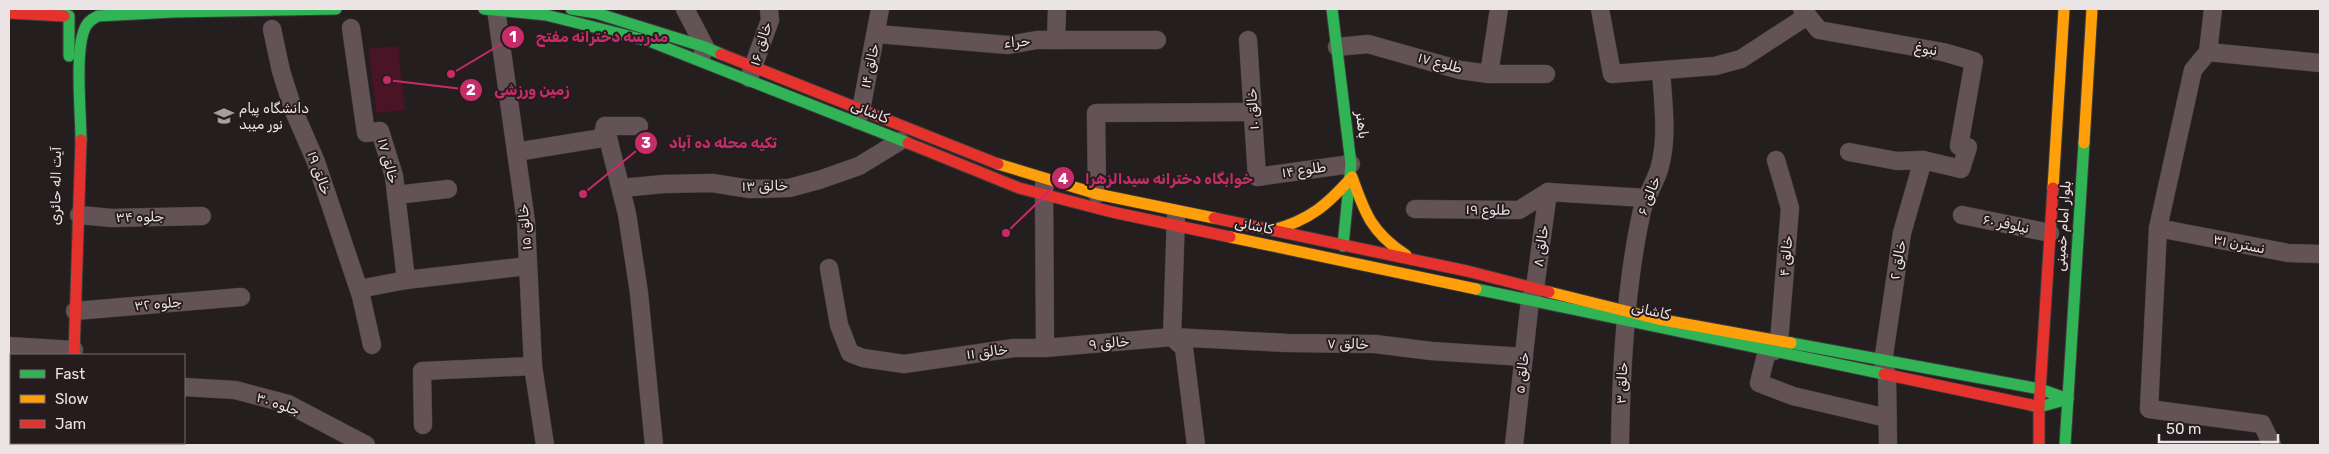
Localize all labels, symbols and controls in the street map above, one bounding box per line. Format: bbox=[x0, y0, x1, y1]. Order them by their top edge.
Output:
street label: خالق ۱۶ bbox=[746, 20, 776, 68]
callout: مدرسه دخترانه مفتح bbox=[501, 22, 678, 52]
text: 1 bbox=[509, 28, 517, 46]
text: مدرسه دخترانه مفتح bbox=[536, 28, 669, 47]
street label: حراء bbox=[1003, 32, 1031, 52]
street label: نبوغ bbox=[1913, 39, 1939, 60]
street label: خالق ۱۴ bbox=[857, 42, 883, 90]
street label: طلوع ۱۷ bbox=[1415, 49, 1464, 79]
callout: زمین ورزشی bbox=[459, 75, 579, 105]
text: 2 bbox=[466, 81, 476, 99]
text: زمین ورزشی bbox=[494, 81, 570, 99]
street label: خالق ۱۰ bbox=[1243, 87, 1263, 130]
street label: کاشانی bbox=[849, 97, 892, 127]
place label: دانشگاه پیام نور میبد bbox=[239, 100, 309, 133]
school or university icon: دانشگاه پیام نور میبد bbox=[213, 105, 235, 127]
street label: باهنر bbox=[1352, 109, 1372, 140]
callout: تکیه محله ده آباد bbox=[634, 128, 787, 158]
text: 3 bbox=[641, 134, 651, 152]
text: تکیه محله ده آباد bbox=[669, 134, 778, 152]
street label: خالق ۱۷ bbox=[374, 136, 402, 186]
street label: آیت اله حائری bbox=[47, 147, 65, 225]
street label: خالق ۱۹ bbox=[303, 149, 335, 197]
street label: طلوع ۱۴ bbox=[1281, 158, 1328, 183]
callout: خوابگاه دخترانه سیدالزهرا bbox=[1050, 163, 1263, 193]
text: 4 bbox=[1058, 170, 1068, 188]
text: خوابگاه دخترانه سیدالزهرا bbox=[1085, 170, 1253, 188]
street label: خالق ۶ bbox=[1634, 174, 1664, 218]
street label: خالق ۱۳ bbox=[742, 177, 789, 195]
street label: بلوار امام خمینی bbox=[2051, 180, 2076, 272]
street label: طلوع ۱۹ bbox=[1465, 201, 1511, 221]
street label: خالق ۱۵ bbox=[515, 203, 535, 251]
street label: جلوه ۳۴ bbox=[116, 208, 165, 226]
street label: نیلوفر ۶۰ bbox=[1981, 211, 2031, 237]
street label: کاشانی bbox=[1233, 214, 1276, 238]
street label: خالق ۸ bbox=[1530, 224, 1552, 268]
street label: نسترن ۳۱ bbox=[2212, 231, 2266, 257]
street label: خالق ۴ bbox=[1776, 235, 1796, 277]
street label: خالق ۲ bbox=[1886, 239, 1910, 281]
street label: جلوه ۳۲ bbox=[134, 293, 183, 315]
street label: کاشانی bbox=[1630, 299, 1673, 324]
street label: خالق ۹ bbox=[1088, 333, 1130, 353]
street label: خالق ۷ bbox=[1327, 335, 1369, 353]
street label: خالق ۱۱ bbox=[965, 341, 1009, 363]
street label: خالق ۵ bbox=[1511, 351, 1533, 395]
legend bbox=[10, 354, 185, 444]
street label: خالق ۳ bbox=[1612, 361, 1632, 404]
text: Fast bbox=[55, 365, 85, 383]
street label: جلوه ۳۰ bbox=[254, 389, 302, 419]
text: Slow bbox=[55, 390, 88, 408]
scale bar bbox=[2159, 412, 2278, 444]
text: Jam bbox=[55, 415, 86, 433]
text: 50 m bbox=[2166, 420, 2201, 438]

